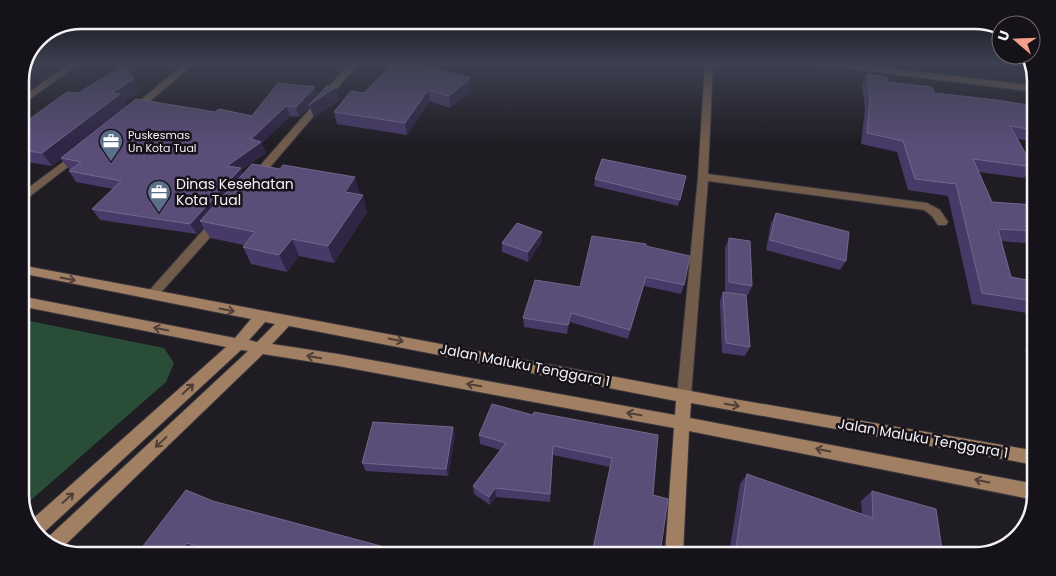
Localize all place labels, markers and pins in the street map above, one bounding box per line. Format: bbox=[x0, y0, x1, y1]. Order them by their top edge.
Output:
place label: Puskesmas Un Kota Tual bbox=[128, 127, 197, 156]
office icon: Puskesmas Un Kota Tual bbox=[98, 128, 124, 162]
place label: Dinas Kesehatan Kota Tual bbox=[176, 174, 294, 210]
office icon: Dinas Kesehatan Kota Tual bbox=[146, 179, 172, 213]

